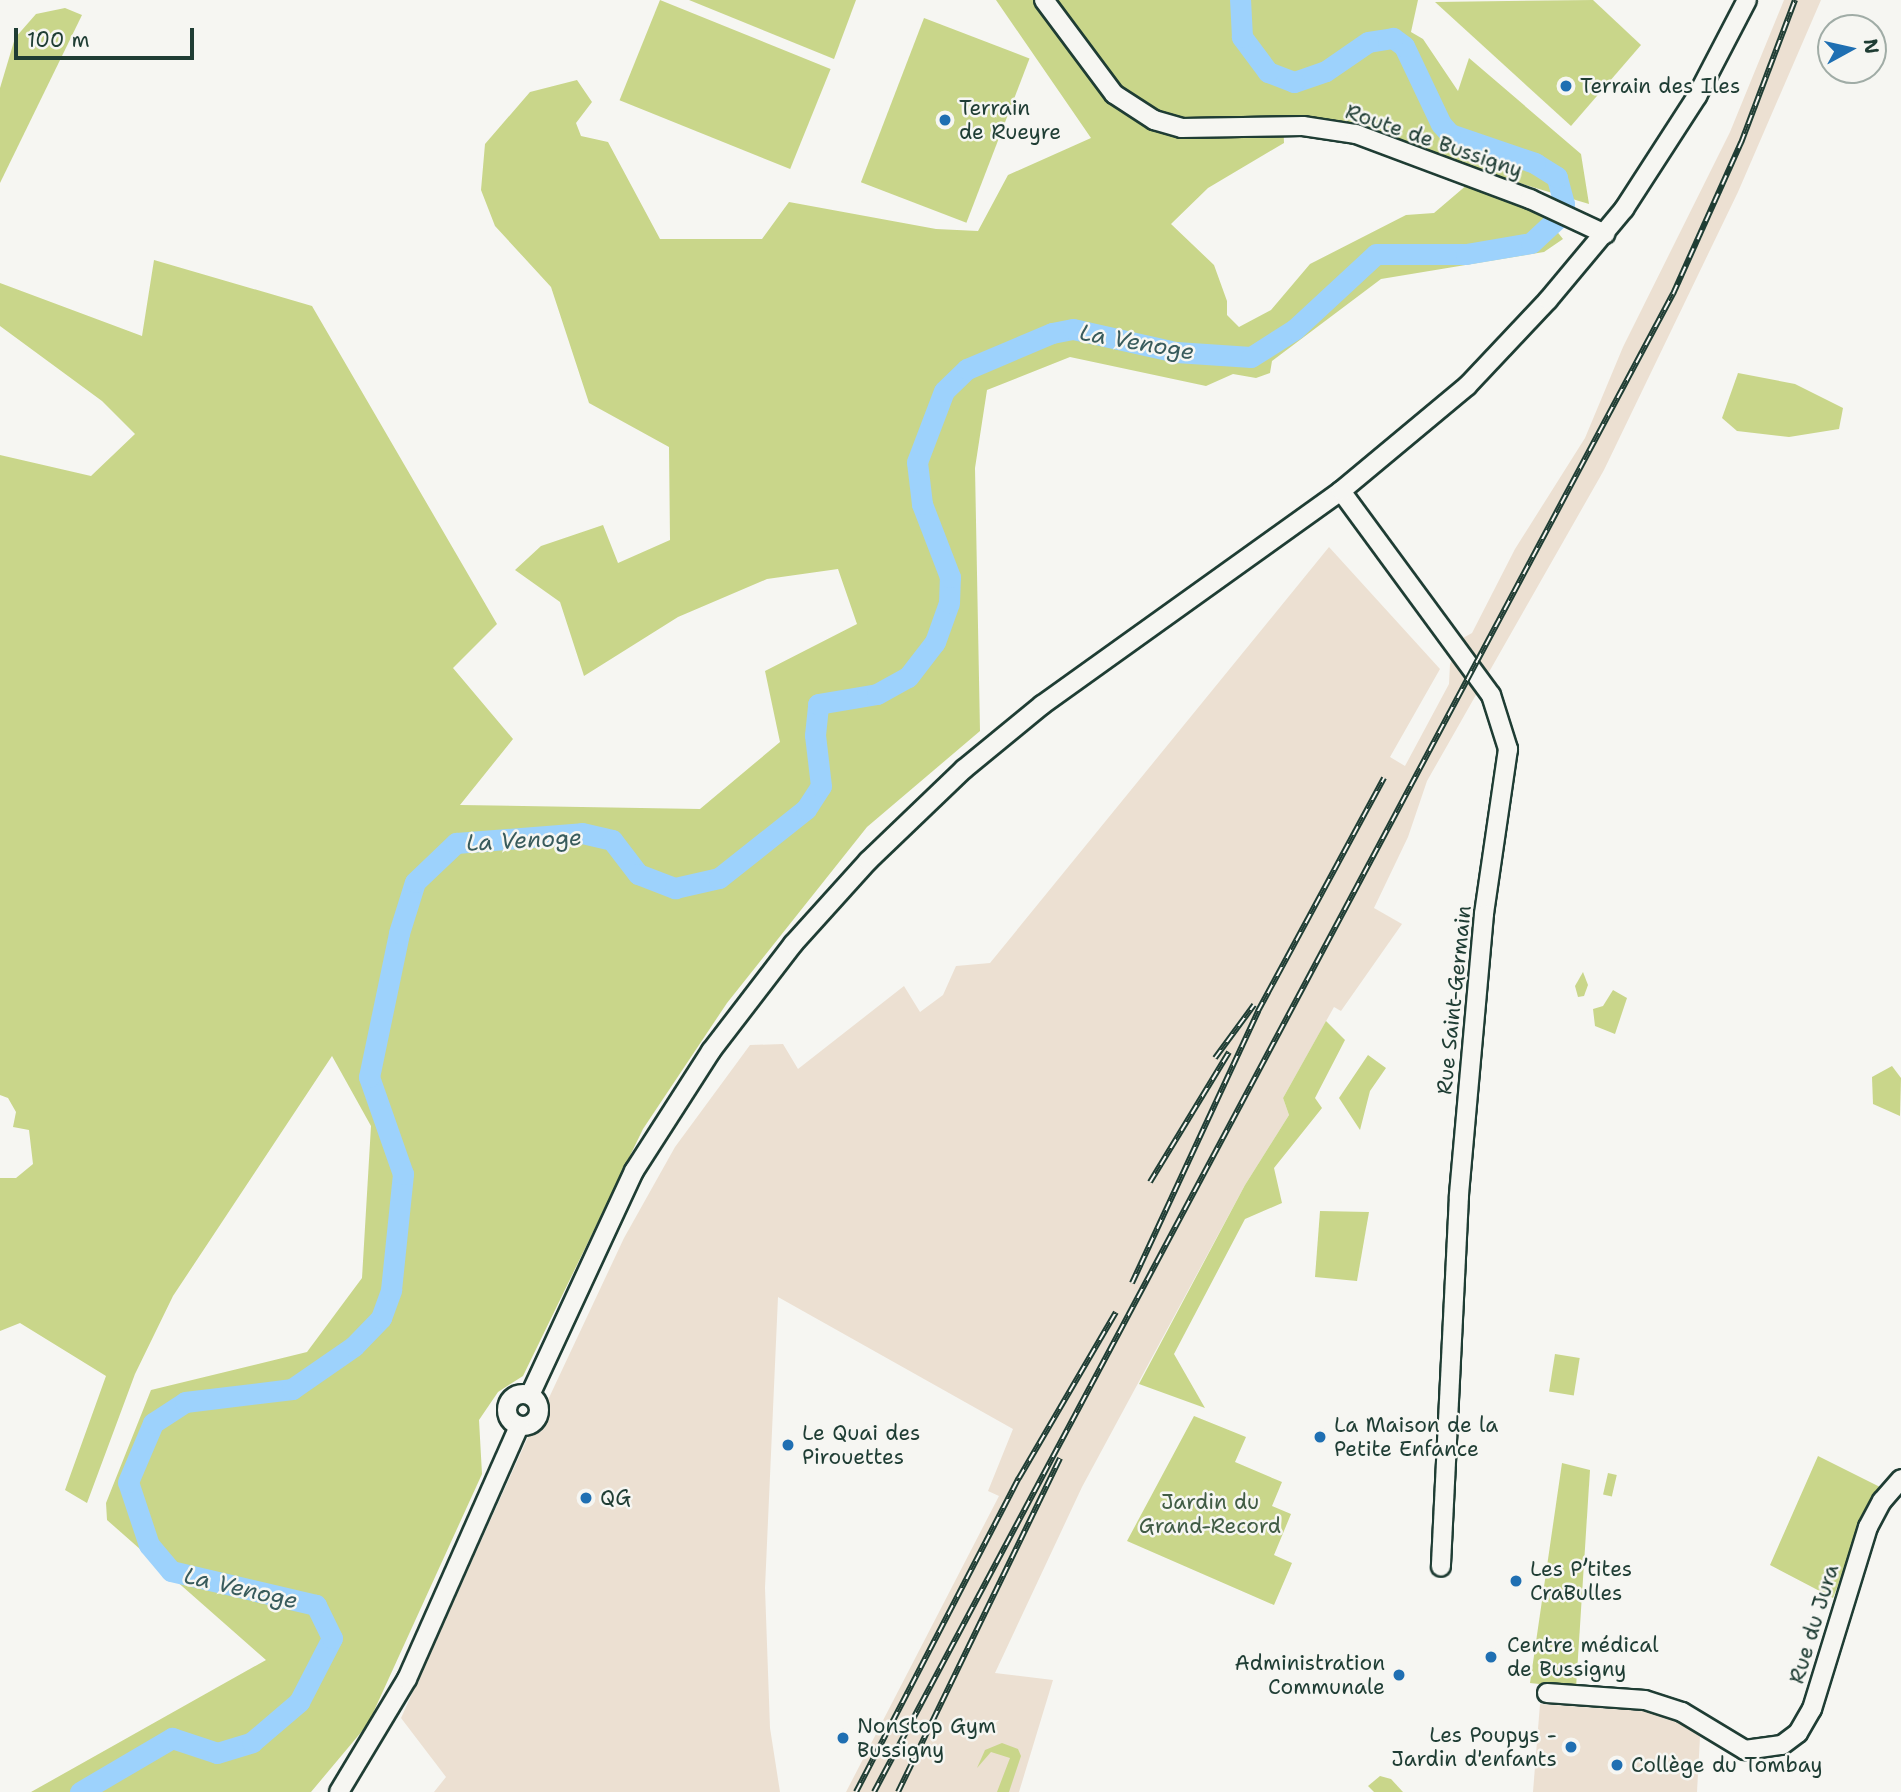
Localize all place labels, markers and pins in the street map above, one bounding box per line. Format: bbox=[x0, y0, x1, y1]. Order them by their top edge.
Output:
place label: Terrain des Iles bbox=[1580, 73, 1740, 99]
marker: Terrain des Iles bbox=[1558, 78, 1574, 94]
place label: Terrain de Rueyre bbox=[959, 95, 1061, 145]
marker: Terrain de Rueyre bbox=[937, 112, 953, 128]
place label: La Maison de la Petite Enfance bbox=[1334, 1412, 1498, 1462]
place label: Le Quai des Pirouettes bbox=[802, 1420, 920, 1470]
marker: La Maison de la Petite Enfance bbox=[1312, 1429, 1328, 1445]
marker: Le Quai des Pirouettes bbox=[780, 1437, 796, 1453]
place label: QG bbox=[600, 1485, 631, 1511]
marker: QG bbox=[578, 1490, 594, 1506]
place label: Les P’tites CraBulles bbox=[1530, 1556, 1632, 1606]
marker: Les P’tites CraBulles bbox=[1508, 1573, 1524, 1589]
place label: Centre médical de Bussigny bbox=[1507, 1632, 1659, 1682]
marker: Centre médical de Bussigny bbox=[1481, 1647, 1501, 1667]
place label: Administration Communale bbox=[1235, 1650, 1385, 1700]
marker: Administration Communale bbox=[1391, 1667, 1407, 1683]
place label: NonStop Gym Bussigny bbox=[857, 1713, 996, 1763]
place label: Les Poupys - Jardin d'enfants bbox=[1391, 1722, 1557, 1772]
marker: NonStop Gym Bussigny bbox=[835, 1730, 851, 1746]
marker: Les Poupys - Jardin d'enfants bbox=[1563, 1739, 1579, 1755]
place label: Collège du Tombay bbox=[1631, 1752, 1822, 1778]
marker: Collège du Tombay bbox=[1609, 1757, 1625, 1773]

